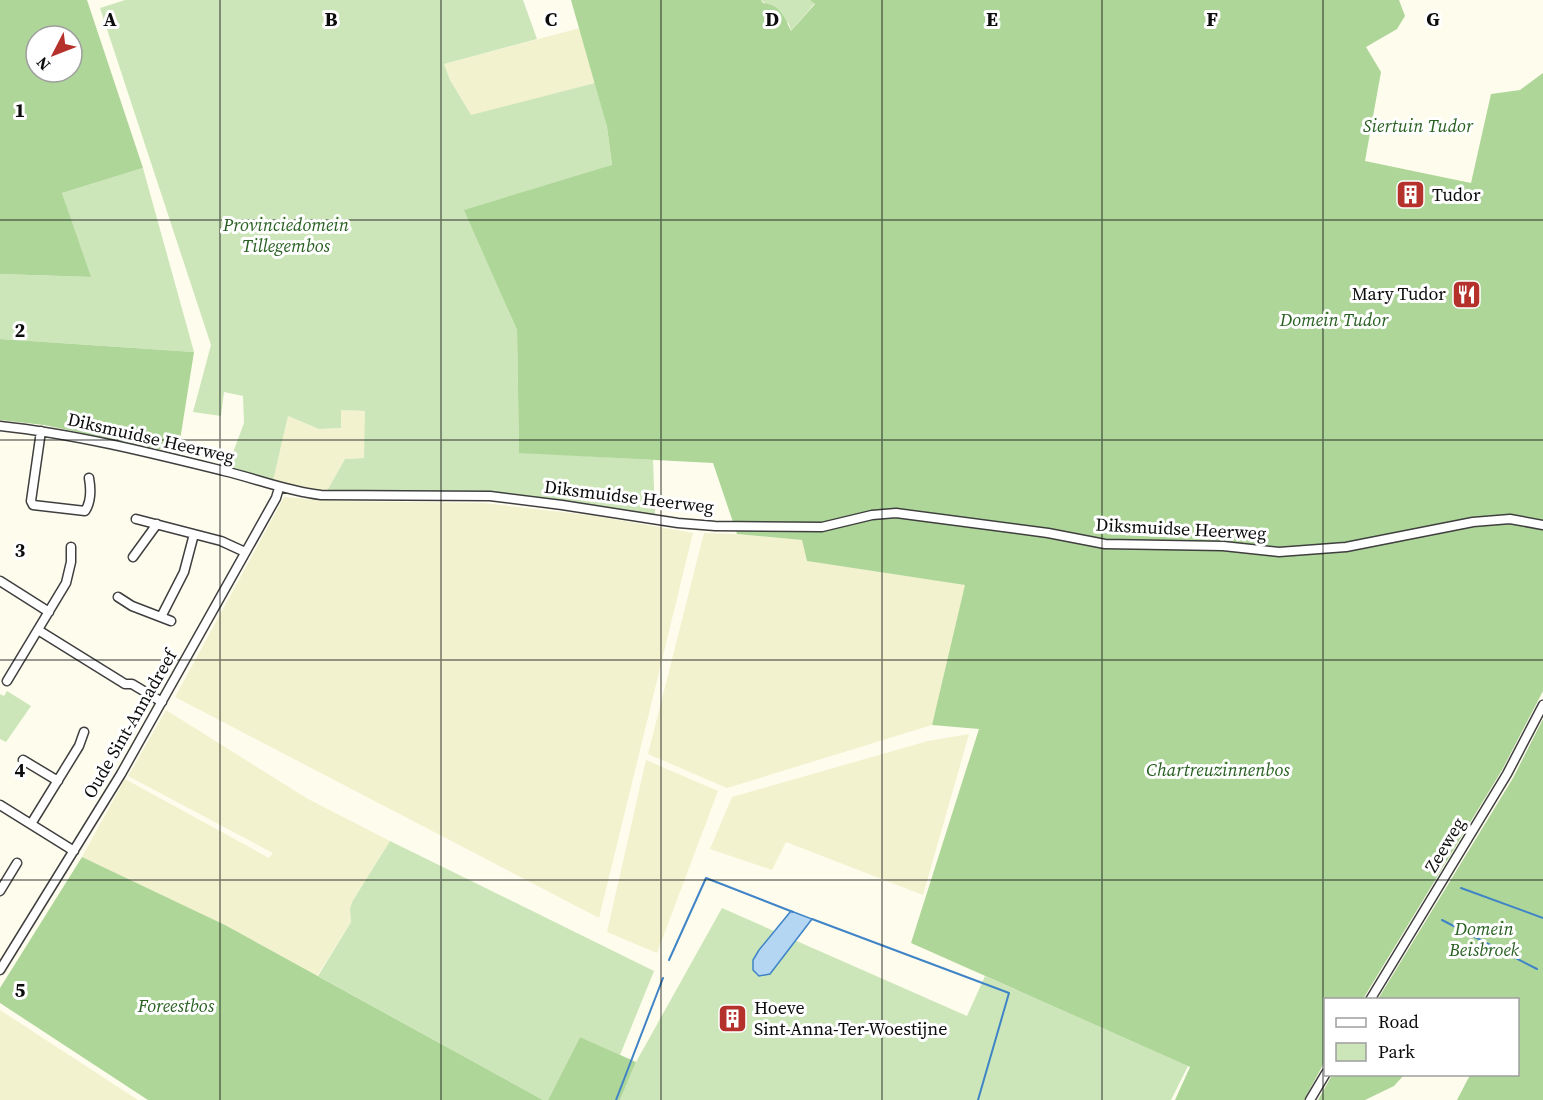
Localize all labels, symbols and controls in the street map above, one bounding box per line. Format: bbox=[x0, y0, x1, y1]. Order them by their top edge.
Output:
text: A bbox=[103, 5, 117, 33]
text: B bbox=[324, 5, 338, 33]
text: C bbox=[545, 5, 557, 33]
text: D bbox=[765, 5, 779, 33]
text: E bbox=[986, 5, 998, 33]
text: F bbox=[1206, 5, 1218, 33]
text: G bbox=[1426, 5, 1440, 33]
north arrow bbox=[24, 24, 84, 84]
text: N bbox=[31, 52, 55, 76]
text: 1 bbox=[15, 96, 25, 124]
park label: Siertuin Tudor bbox=[1363, 113, 1474, 138]
building icon: Tudor bbox=[1395, 179, 1427, 211]
place label: Tudor bbox=[1432, 182, 1481, 207]
park label: Provinciedomein Tillegembos bbox=[222, 212, 349, 258]
restaurant icon: Mary Tudor bbox=[1451, 278, 1483, 310]
place label: Mary Tudor bbox=[1352, 281, 1446, 306]
park label: Domein Tudor bbox=[1279, 307, 1389, 332]
text: 2 bbox=[15, 316, 26, 344]
street label: Diksmuidse Heerweg bbox=[65, 406, 237, 469]
street label: Diksmuidse Heerweg bbox=[543, 474, 715, 519]
street label: Diksmuidse Heerweg bbox=[1095, 512, 1267, 545]
text: 3 bbox=[15, 536, 26, 564]
street label: Oude Sint-Annadreef bbox=[77, 643, 183, 803]
text: 4 bbox=[15, 756, 26, 784]
park label: Chartreuzinnenbos bbox=[1146, 757, 1290, 782]
street label: Zeeweg bbox=[1418, 813, 1471, 877]
park label: Domein Beisbroek bbox=[1448, 916, 1520, 962]
text: 5 bbox=[15, 976, 26, 1004]
park label: Foreestbos bbox=[137, 993, 215, 1018]
place label: Hoeve Sint-Anna-Ter-Woestijne bbox=[754, 995, 947, 1041]
legend bbox=[1324, 998, 1519, 1076]
building icon: Hoeve Sint-Anna-Ter-Woestijne bbox=[717, 1002, 749, 1034]
text: Road bbox=[1378, 1009, 1419, 1034]
text: Park bbox=[1378, 1039, 1415, 1064]

